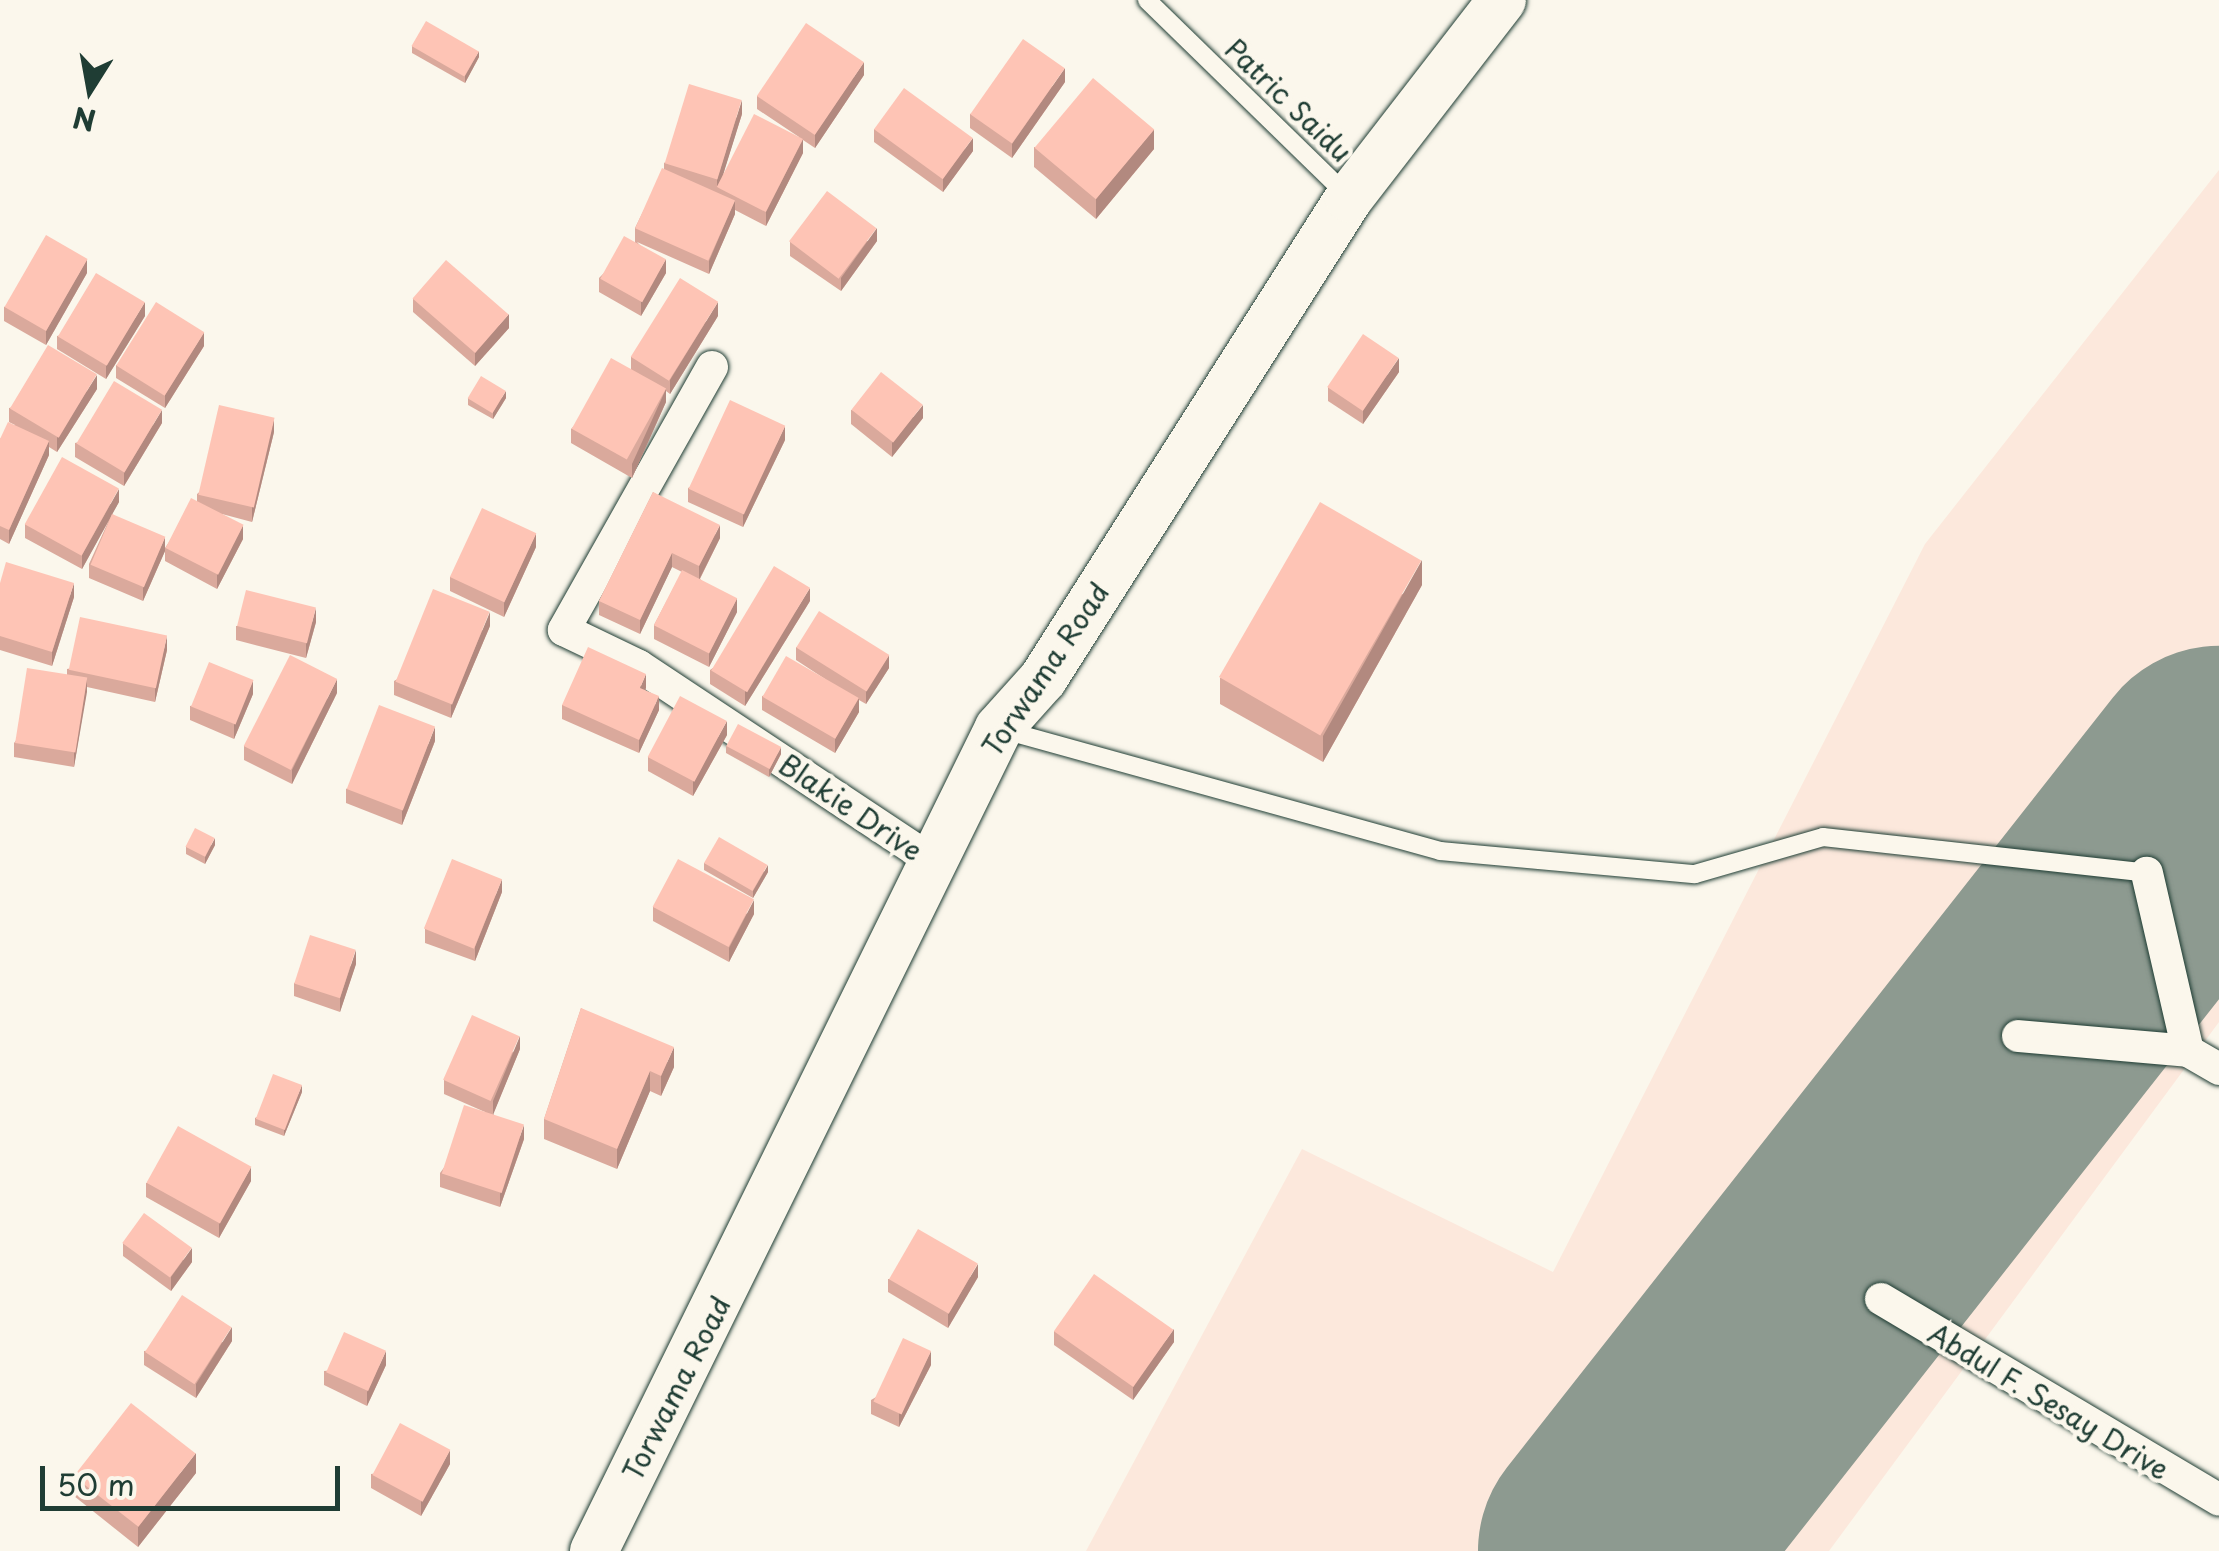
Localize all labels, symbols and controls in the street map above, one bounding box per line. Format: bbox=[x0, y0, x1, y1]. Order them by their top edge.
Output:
street label: Patric Saidu bbox=[1219, 32, 1359, 168]
north arrow bbox=[40, 40, 140, 140]
text: N bbox=[69, 97, 99, 143]
street label: Torwama Road bbox=[975, 576, 1115, 762]
street label: Blakie Drive bbox=[773, 747, 929, 867]
street label: Torwama Road bbox=[615, 1291, 737, 1485]
street label: Abdul F. Sesay Drive bbox=[1922, 1316, 2176, 1486]
scale bar bbox=[45, 1446, 345, 1508]
text: 50 m bbox=[57, 1461, 135, 1506]

